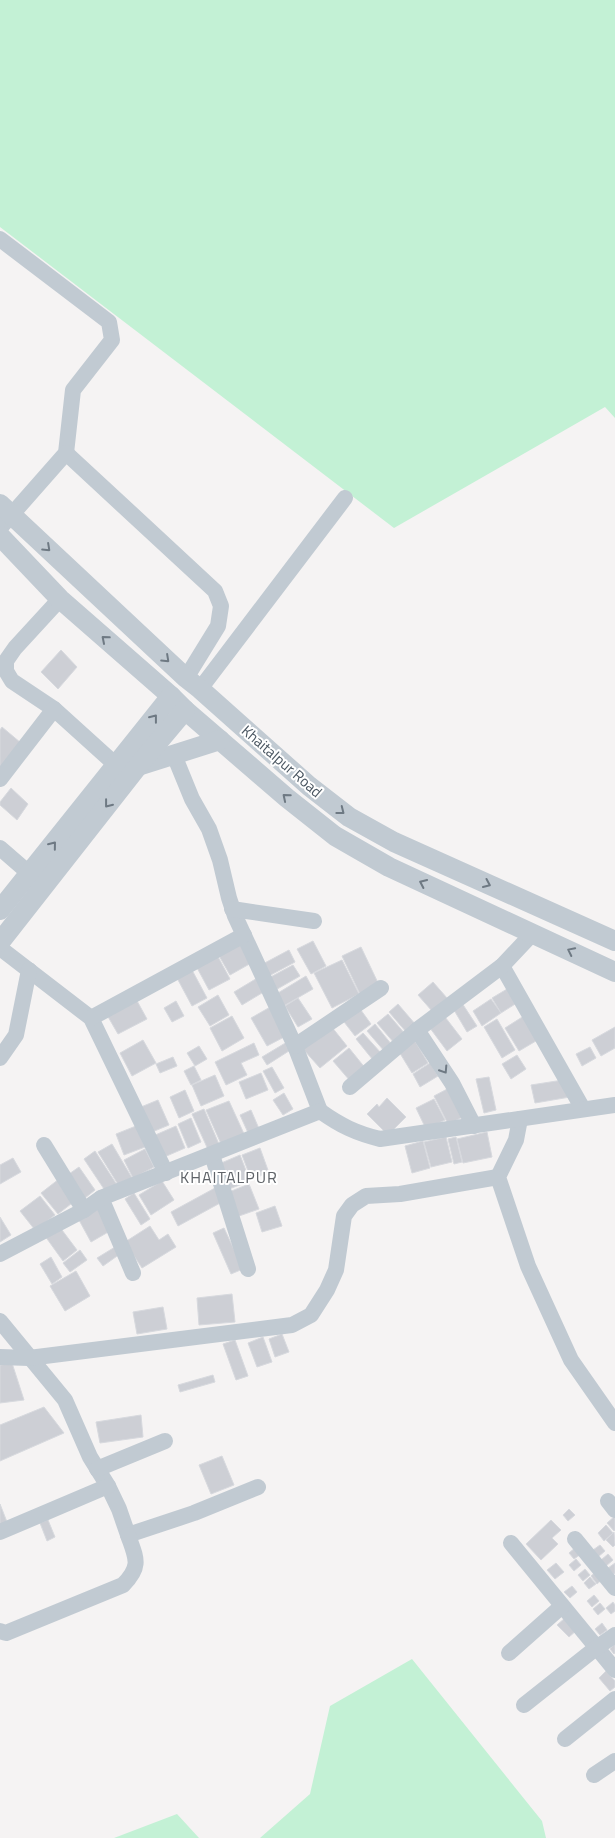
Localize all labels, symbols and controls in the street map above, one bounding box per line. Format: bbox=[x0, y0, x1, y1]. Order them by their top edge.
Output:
one-way arrow bbox=[41, 542, 50, 551]
one-way arrow bbox=[102, 635, 111, 644]
one-way arrow bbox=[160, 653, 169, 662]
one-way arrow bbox=[149, 715, 157, 724]
street label: Khaitalpur Road bbox=[237, 719, 327, 803]
one-way arrow bbox=[283, 793, 292, 802]
one-way arrow bbox=[105, 798, 114, 808]
one-way arrow bbox=[336, 805, 345, 814]
one-way arrow bbox=[47, 842, 55, 851]
one-way arrow bbox=[482, 877, 491, 888]
one-way arrow bbox=[419, 878, 428, 889]
one-way arrow bbox=[567, 947, 576, 957]
one-way arrow bbox=[437, 1065, 447, 1074]
district label: KHAITALPUR bbox=[180, 1165, 278, 1189]

